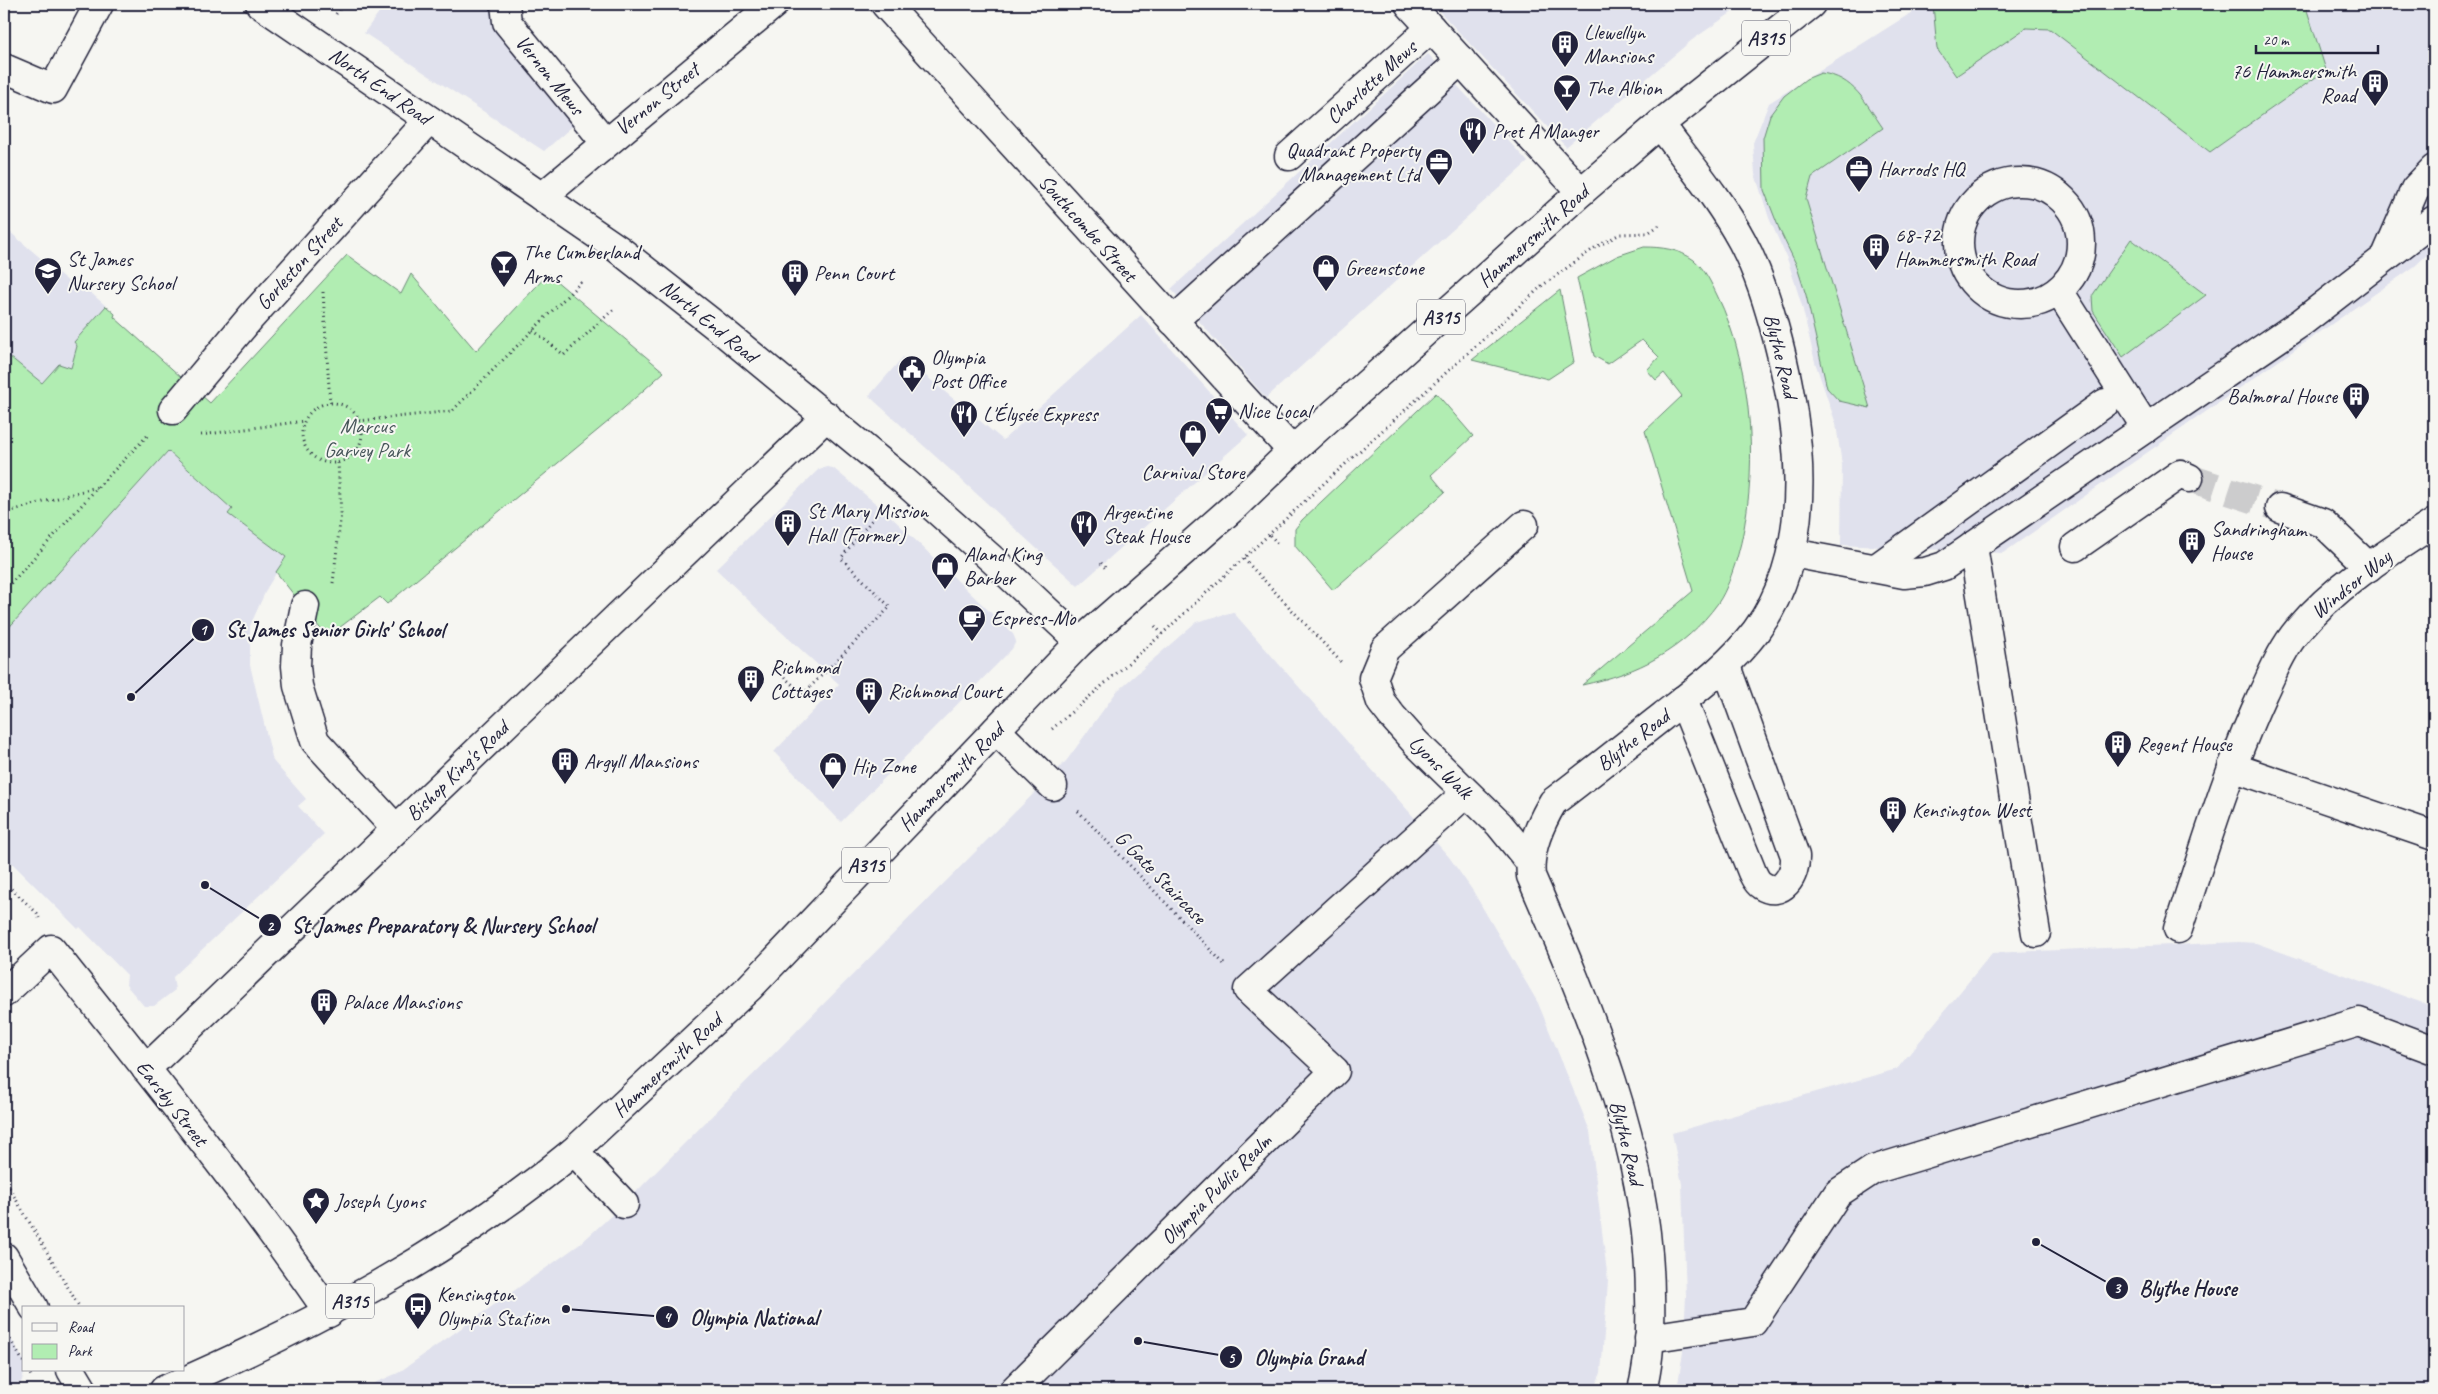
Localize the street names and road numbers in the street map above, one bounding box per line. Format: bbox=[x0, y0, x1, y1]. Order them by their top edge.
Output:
road number: A315 bbox=[1742, 20, 1790, 56]
street label: Vernon Mews bbox=[510, 30, 591, 122]
street label: Charlotte Mews bbox=[1320, 33, 1423, 130]
street label: North End Road bbox=[324, 41, 438, 132]
street label: Vernon Street bbox=[610, 55, 707, 141]
street label: Southcombe Street bbox=[1033, 169, 1144, 288]
street label: Hammersmith Road bbox=[1472, 177, 1597, 293]
street label: Gorleston Street bbox=[250, 209, 349, 315]
street label: North End Road bbox=[655, 274, 765, 370]
road number: A315 bbox=[1417, 300, 1465, 334]
street label: Blythe Road bbox=[1758, 311, 1805, 404]
street label: Windsor Way bbox=[2306, 543, 2398, 624]
street label: Blythe Road bbox=[1591, 701, 1678, 777]
street label: Bishop King's Road bbox=[400, 713, 517, 827]
street label: Hammersmith Road bbox=[893, 715, 1012, 837]
street label: Lyons Walk bbox=[1404, 730, 1479, 805]
street label: G Gate Staircase bbox=[1110, 825, 1213, 930]
road number: A315 bbox=[842, 848, 890, 882]
street label: Hammersmith Road bbox=[607, 1005, 730, 1123]
street label: Earsby Street bbox=[130, 1055, 215, 1153]
street label: Blythe Road bbox=[1604, 1098, 1651, 1191]
street label: Olympia Public Realm bbox=[1155, 1127, 1278, 1250]
road number: A315 bbox=[326, 1284, 374, 1318]

